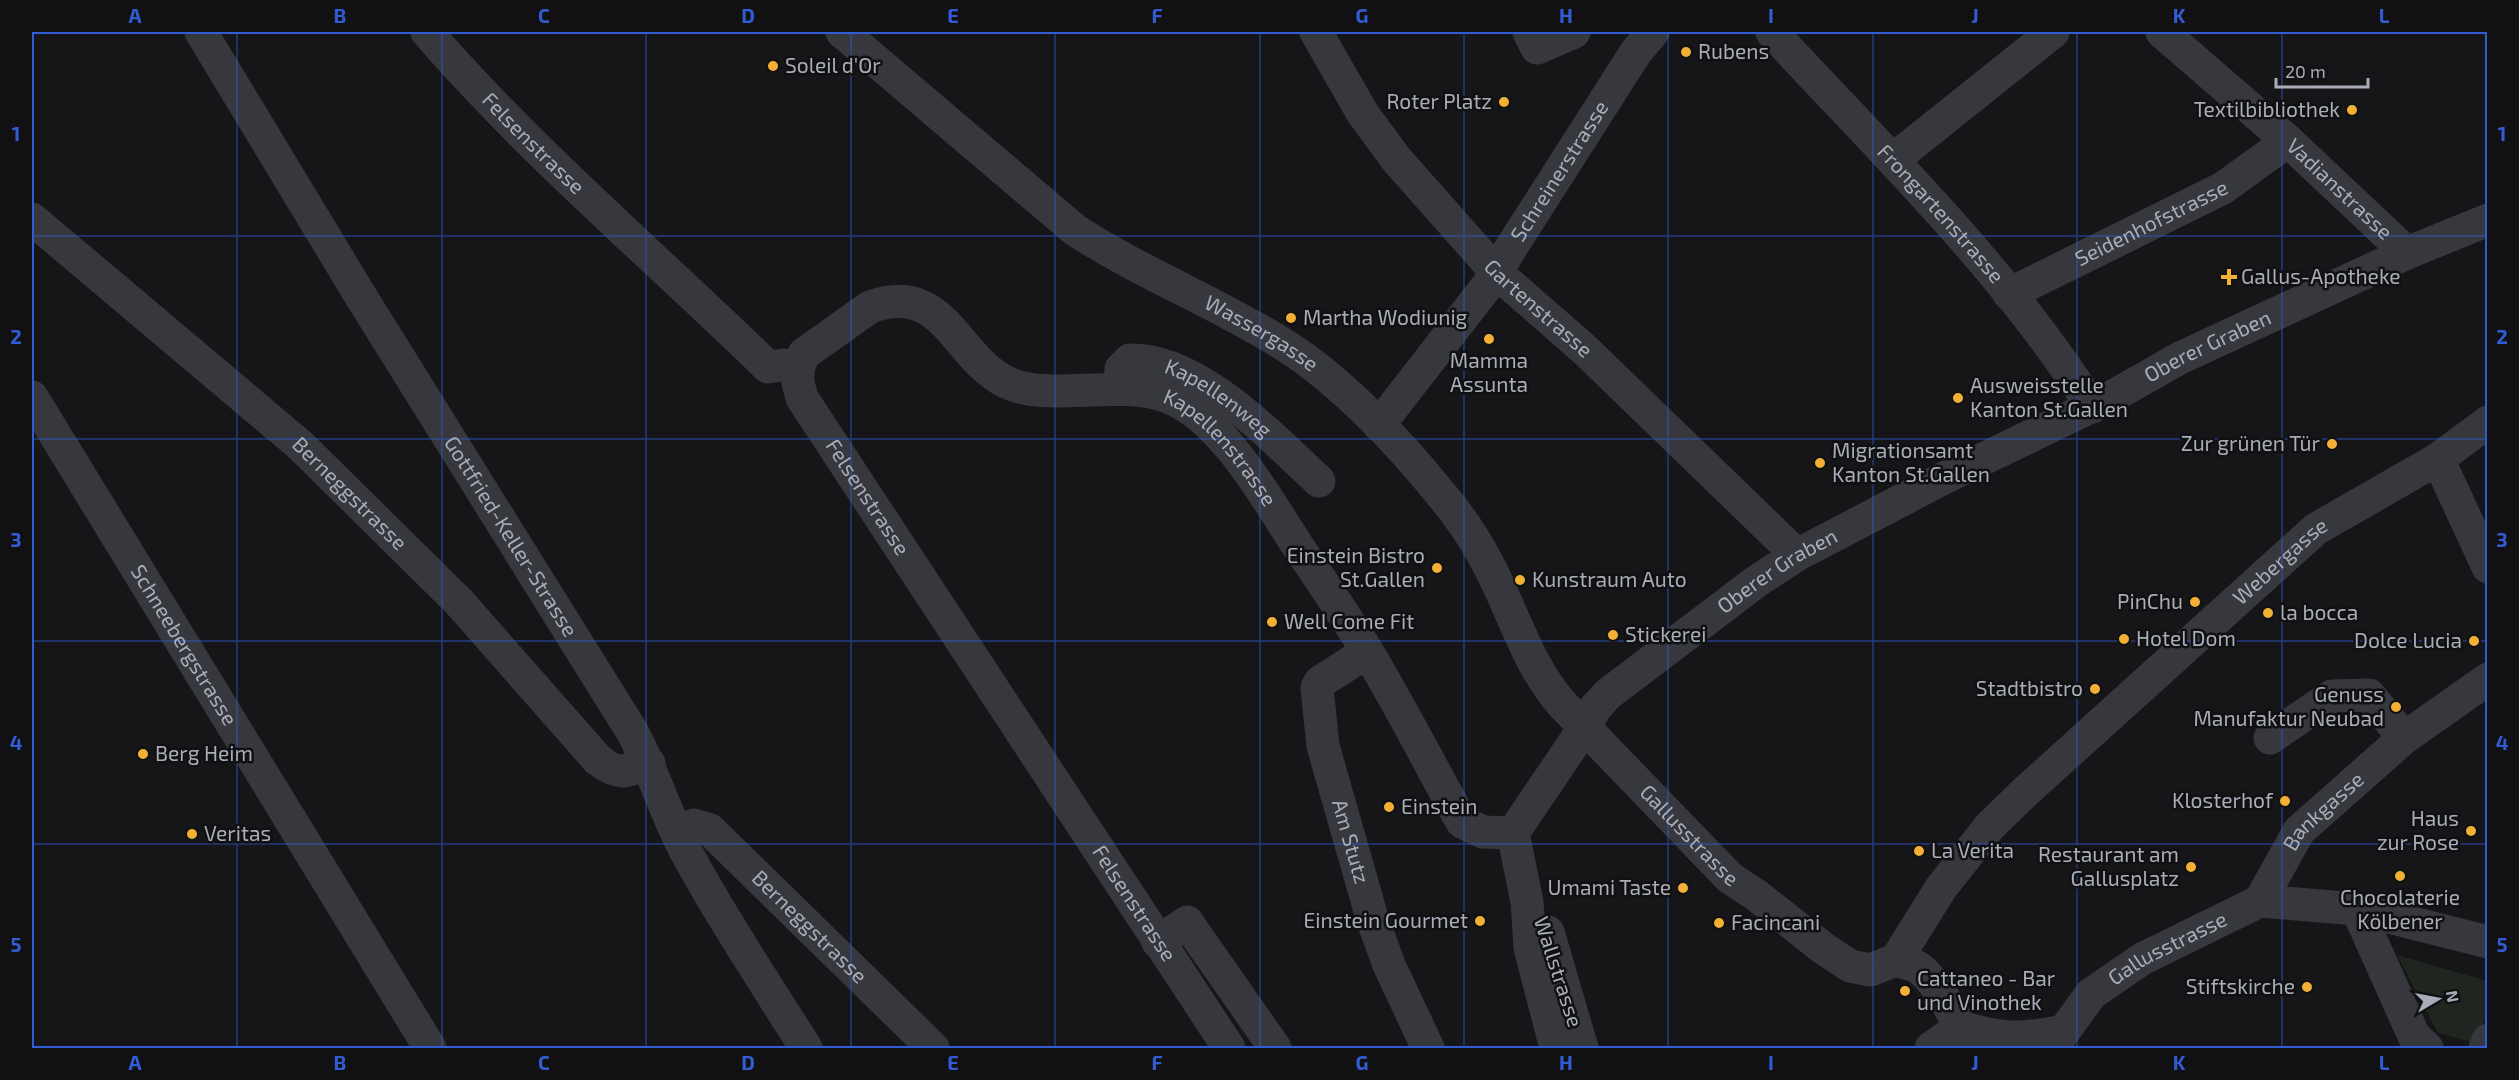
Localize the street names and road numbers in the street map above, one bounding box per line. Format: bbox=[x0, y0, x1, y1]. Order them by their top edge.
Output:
street label: Felsenstrasse bbox=[478, 87, 590, 199]
street label: Schreinerstrasse bbox=[1504, 95, 1613, 246]
street label: Vadianstrasse bbox=[2282, 132, 2398, 244]
street label: Frongartenstrasse bbox=[1873, 138, 2010, 287]
street label: Seidenhofstrasse bbox=[2070, 174, 2231, 270]
street label: Gartenstrasse bbox=[1480, 254, 1598, 362]
street label: Wassergasse bbox=[1201, 289, 1324, 376]
street label: Oberer Graben bbox=[2139, 304, 2275, 387]
street label: Kapellenweg bbox=[1162, 353, 1278, 442]
street label: Kapellenstrasse bbox=[1160, 383, 1283, 510]
street label: Berneggstrasse bbox=[288, 431, 413, 555]
street label: Gottfried-Keller-Strasse bbox=[440, 431, 584, 641]
street label: Felsenstrasse bbox=[821, 434, 916, 559]
street label: Webergasse bbox=[2227, 511, 2331, 609]
street label: Oberer Graben bbox=[1712, 522, 1841, 618]
street label: Schneebergstrasse bbox=[127, 560, 244, 729]
street label: Bankgasse bbox=[2277, 766, 2368, 854]
street label: Gallusstrasse bbox=[1636, 779, 1743, 891]
street label: Am Stutz bbox=[1328, 796, 1376, 886]
street label: Felsenstrasse bbox=[1088, 840, 1183, 966]
street label: Berneggstrasse bbox=[748, 864, 873, 988]
street label: Gallusstrasse bbox=[2103, 905, 2230, 990]
street label: Wallstrasse bbox=[1530, 913, 1589, 1030]

